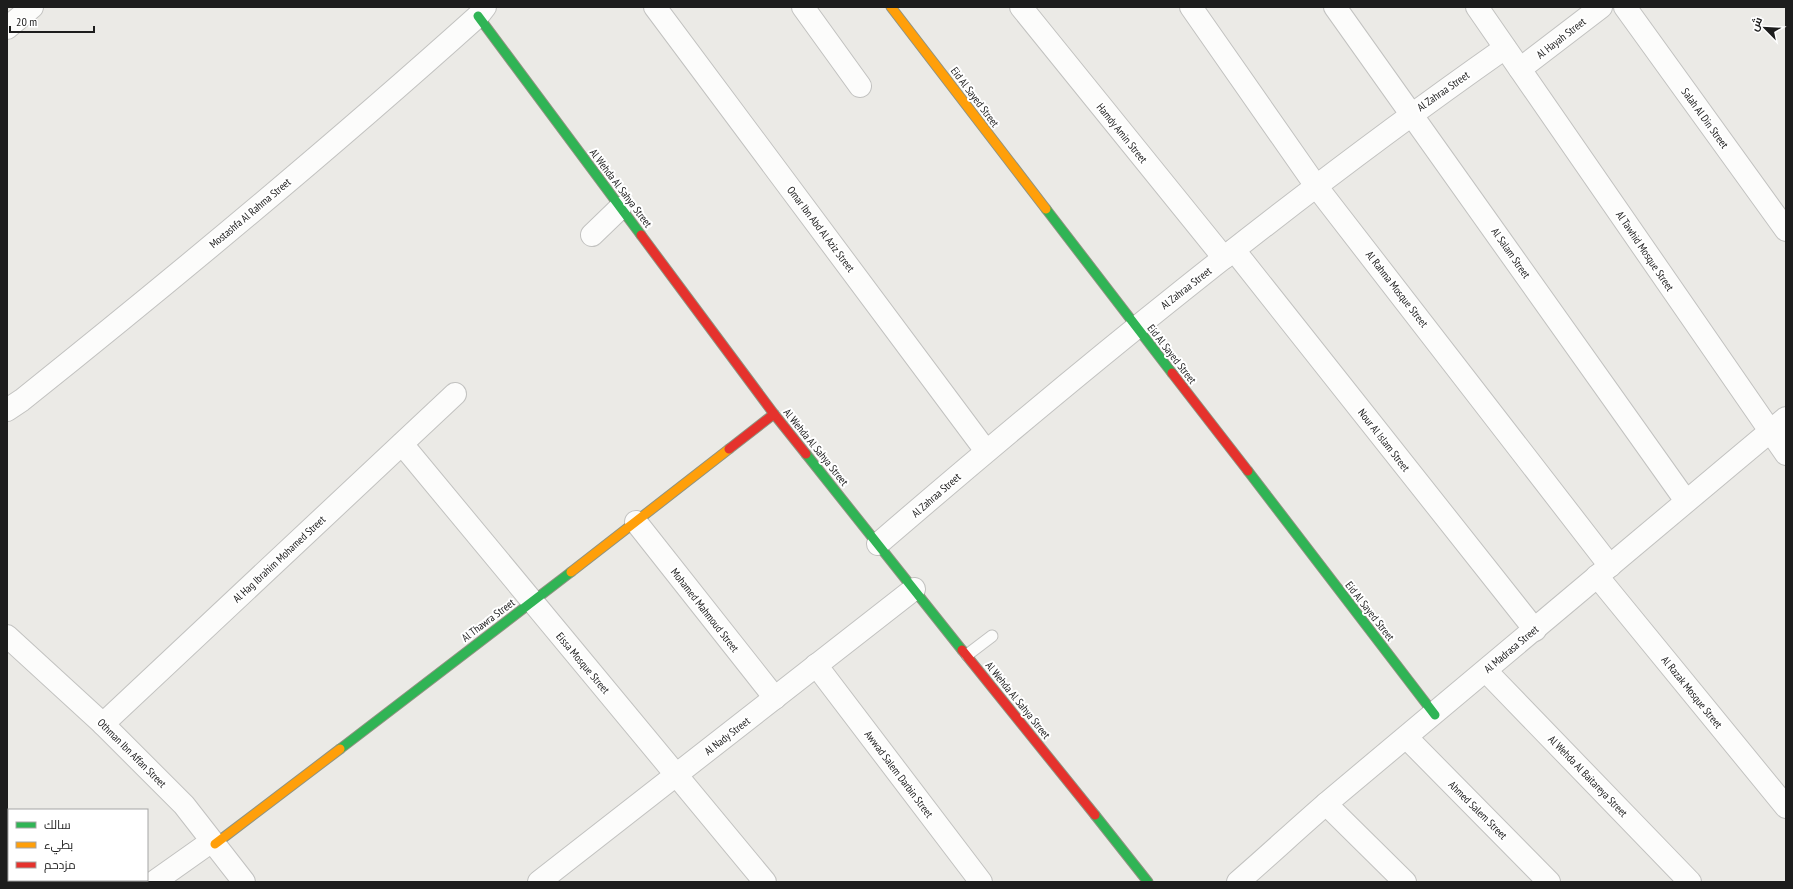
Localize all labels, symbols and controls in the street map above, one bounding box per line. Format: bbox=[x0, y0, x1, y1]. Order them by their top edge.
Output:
scale bar bbox=[10, 8, 94, 34]
north arrow bbox=[1745, 8, 1785, 48]
text: 20 m bbox=[16, 14, 37, 29]
street label: Al Hayah Street bbox=[1533, 14, 1589, 62]
text: ش bbox=[1747, 15, 1765, 33]
street label: Eid Al Sayed Street bbox=[948, 64, 1002, 130]
street label: Al Zahraa Street bbox=[1414, 68, 1472, 114]
street label: Salah Al Din Street bbox=[1678, 85, 1732, 151]
street label: Hamdy Amin Street bbox=[1094, 100, 1150, 166]
street label: Al Wehda Al Sahya Street bbox=[587, 146, 655, 230]
street label: Mostashfa Al Rahma Street bbox=[206, 175, 294, 251]
street label: Omar Ibn Abd Al Aziz Street bbox=[784, 183, 858, 275]
street label: Al Tawhid Mosque Street bbox=[1613, 208, 1677, 294]
street label: Al Salam Street bbox=[1489, 225, 1533, 281]
street label: Al Rahma Mosque Street bbox=[1363, 248, 1431, 330]
street label: Al Zahraa Street bbox=[1158, 264, 1214, 312]
street label: Eid Al Sayed Street bbox=[1144, 321, 1200, 387]
street label: Al Wehda Al Sahya Street bbox=[781, 406, 851, 488]
street label: Nour Al Islam Street bbox=[1355, 406, 1413, 474]
street label: Al Zahraa Street bbox=[908, 470, 964, 520]
street label: Al Hag Ibrahim Mohamed Street bbox=[230, 512, 328, 606]
street label: Mohamed Mahmoud Street bbox=[668, 565, 742, 655]
street label: Eid Al Sayed Street bbox=[1342, 578, 1398, 644]
street label: Al Thawra Street bbox=[459, 595, 517, 645]
street label: Al Madrasa Street bbox=[1481, 622, 1541, 676]
street label: Eissa Mosque Street bbox=[553, 629, 613, 697]
street label: Al Razak Mosque Street bbox=[1659, 653, 1725, 731]
street label: Al Wehda Al Sahya Street bbox=[983, 659, 1053, 741]
street label: Al Nady Street bbox=[701, 714, 753, 758]
street label: Othman Ibn Affan Street bbox=[95, 716, 169, 790]
street label: Awwad Salem Darbin Street bbox=[862, 728, 936, 820]
street label: Al Wehda Al Baitareya Street bbox=[1545, 732, 1631, 820]
street label: Ahmed Salem Street bbox=[1446, 778, 1510, 842]
legend bbox=[8, 809, 148, 881]
text: سالك bbox=[44, 817, 71, 832]
text: بطيء bbox=[44, 837, 73, 855]
text: مزدحم bbox=[44, 857, 76, 873]

